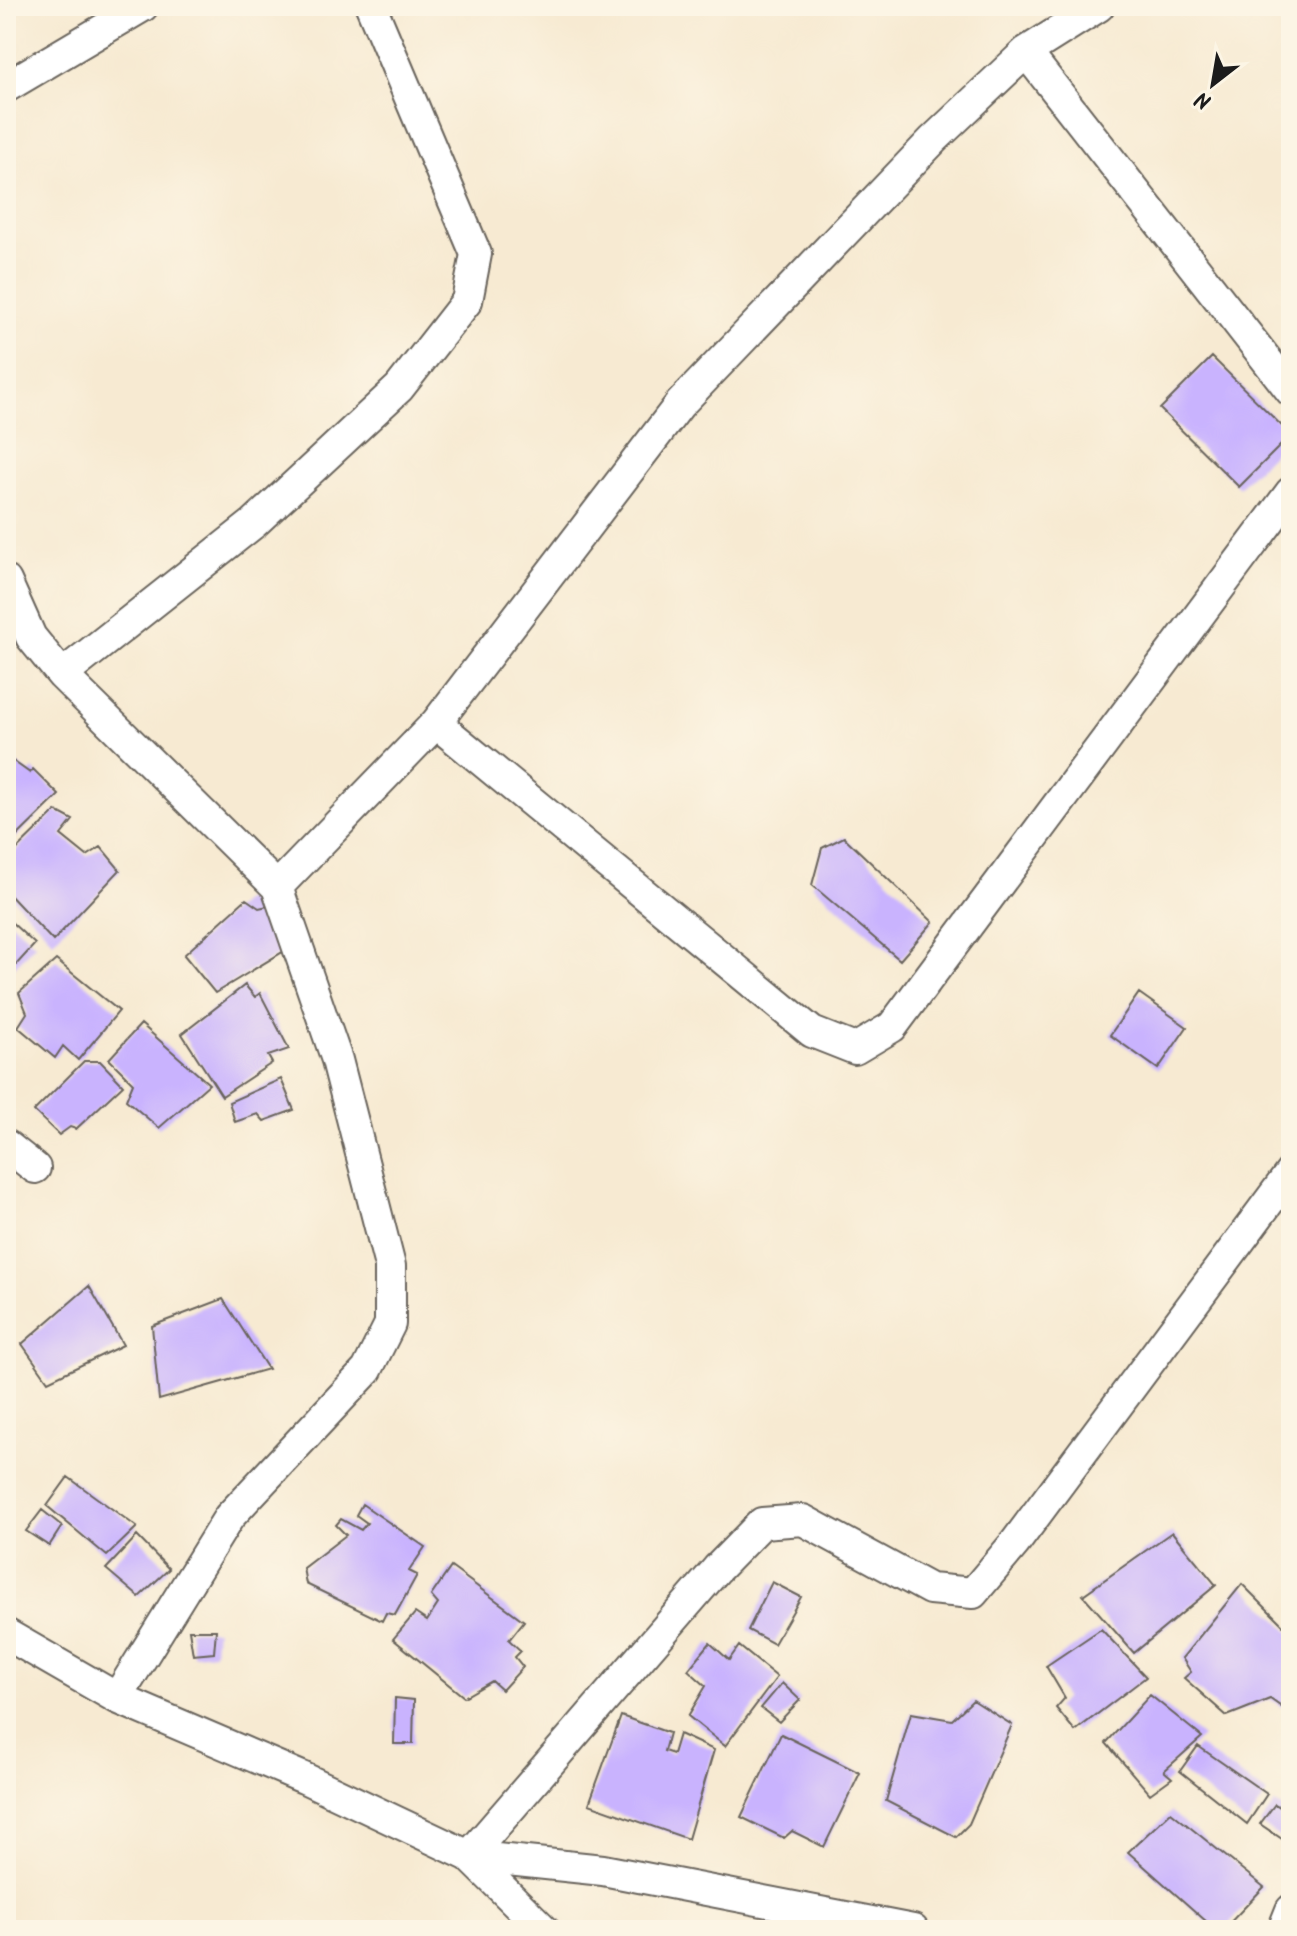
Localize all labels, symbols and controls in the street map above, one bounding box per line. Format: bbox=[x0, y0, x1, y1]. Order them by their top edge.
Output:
north arrow bbox=[1173, 44, 1253, 124]
text: N bbox=[1189, 80, 1219, 118]

